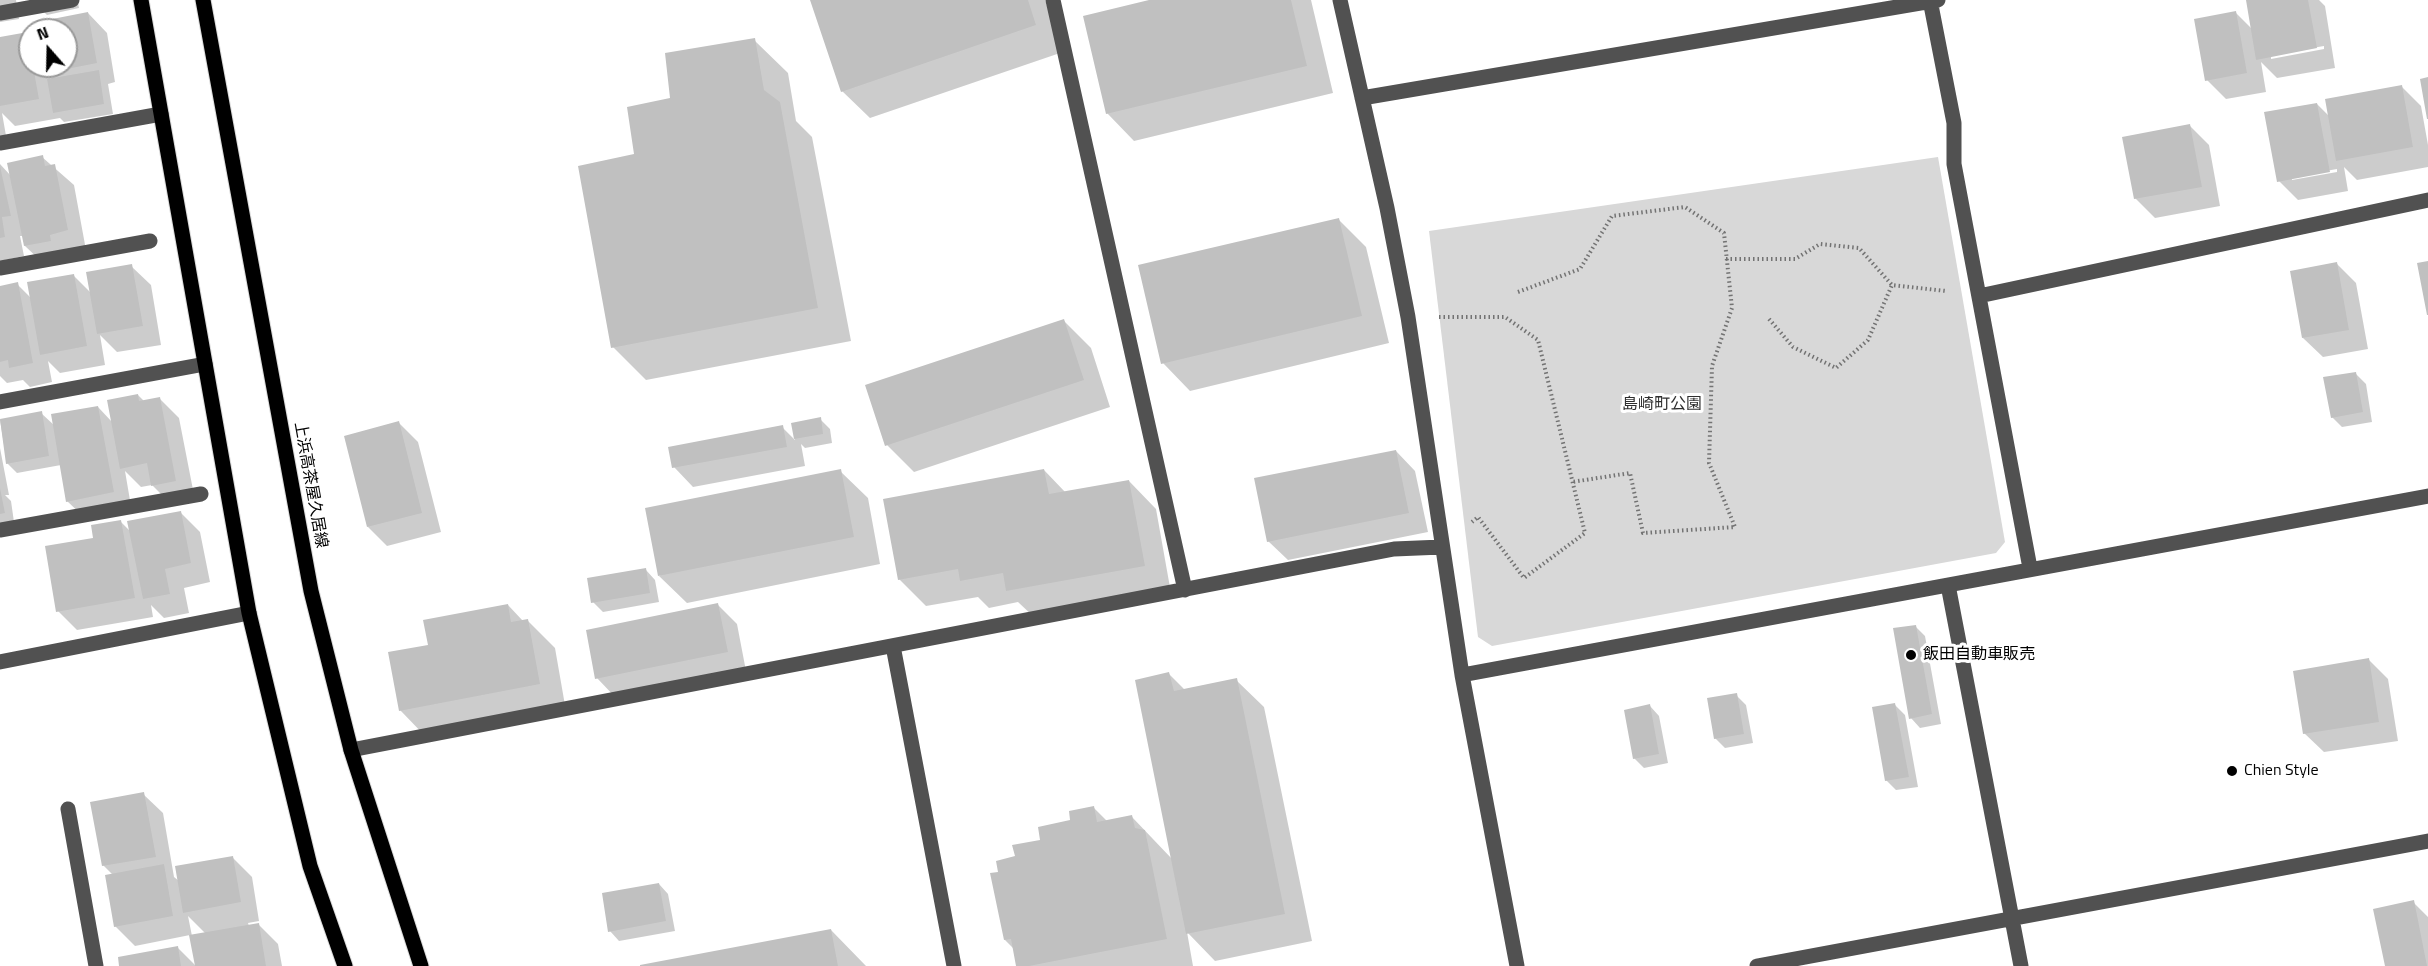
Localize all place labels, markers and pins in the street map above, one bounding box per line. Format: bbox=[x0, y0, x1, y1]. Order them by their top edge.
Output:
place label: 飯田自動車販売 bbox=[1923, 645, 2035, 665]
marker: 飯田自動車販売 bbox=[1904, 648, 1918, 662]
place label: Chien Style bbox=[2244, 761, 2319, 781]
marker: Chien Style bbox=[2225, 764, 2239, 778]

